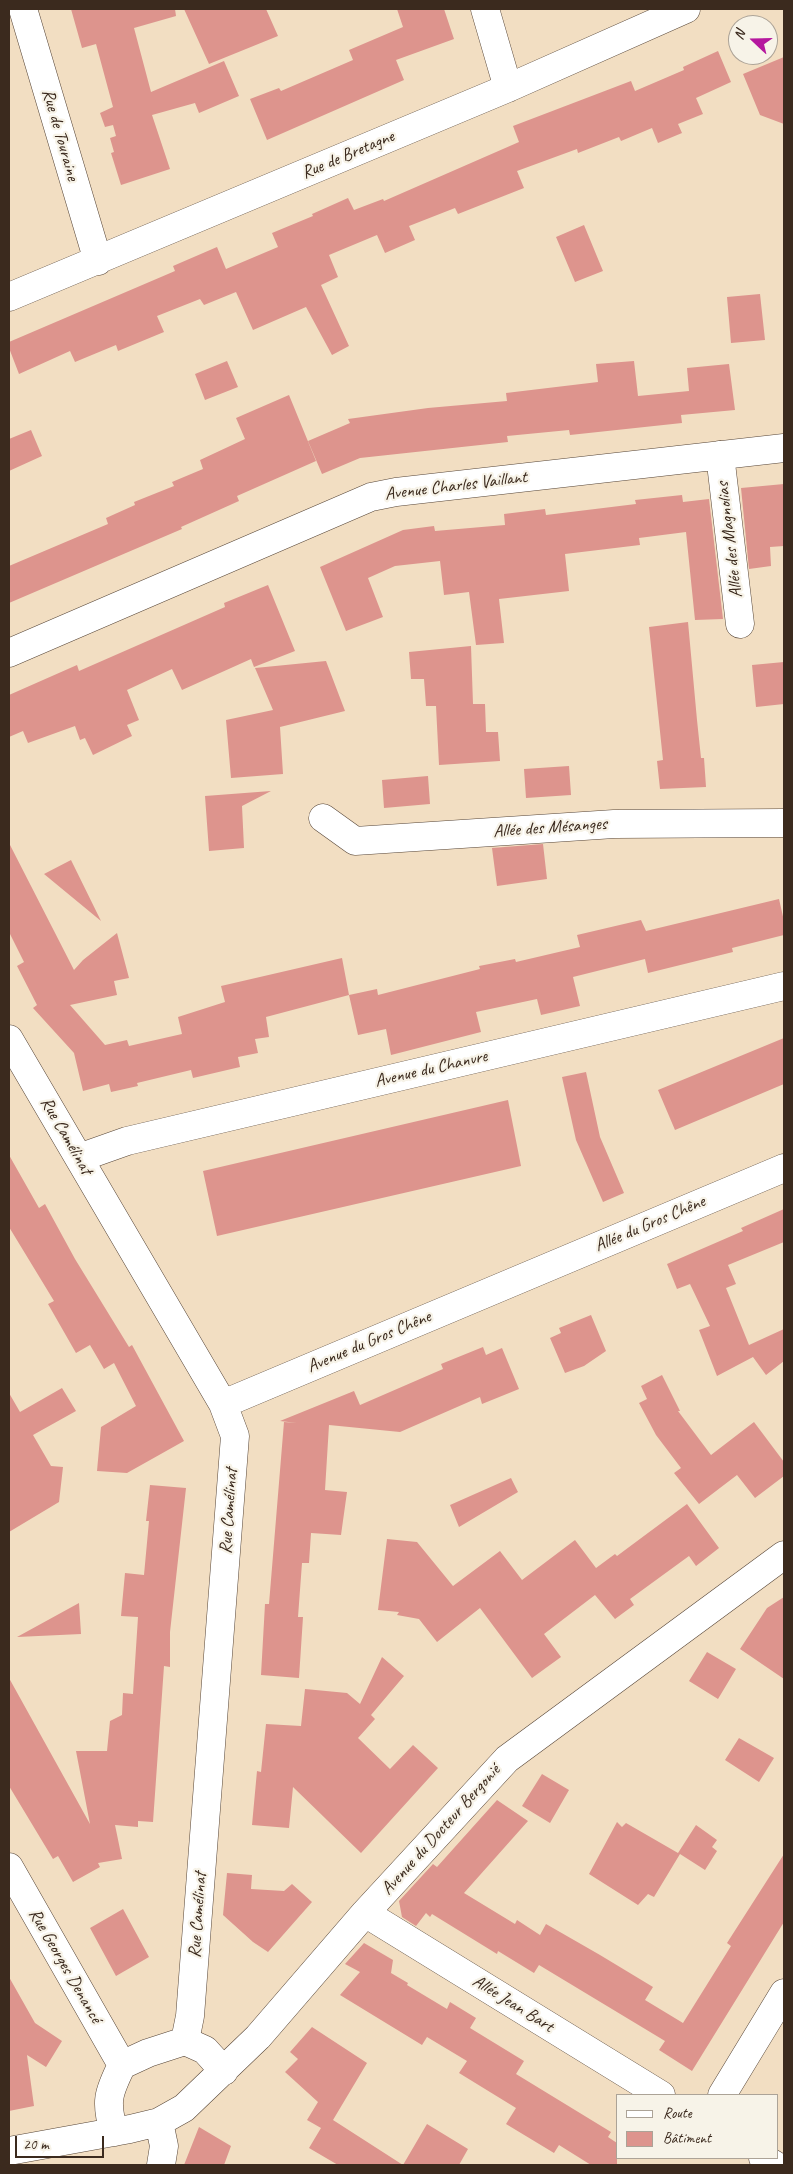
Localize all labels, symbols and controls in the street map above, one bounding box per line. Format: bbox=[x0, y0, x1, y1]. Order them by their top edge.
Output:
north arrow bbox=[728, 15, 778, 65]
text: N bbox=[730, 28, 749, 42]
street label: Rue de Touraine bbox=[37, 87, 83, 183]
street label: Rue de Bretagne bbox=[298, 126, 398, 184]
street label: Avenue Charles Vaillant bbox=[384, 467, 528, 505]
street label: Allée des Magnolias bbox=[712, 481, 748, 599]
street label: Allée des Mésanges bbox=[492, 813, 608, 843]
street label: Avenue du Chanvre bbox=[373, 1046, 489, 1092]
street label: Rue Camélinat bbox=[35, 1093, 97, 1179]
street label: Allée du Gros Chêne bbox=[592, 1191, 708, 1257]
street label: Avenue du Gros Chêne bbox=[304, 1306, 434, 1378]
street label: Rue Camélinat bbox=[215, 1467, 243, 1555]
street label: Avenue du Docteur Bergonié bbox=[377, 1760, 505, 1900]
street label: Rue Camélinat bbox=[184, 1871, 212, 1959]
street label: Rue Georges Denancé bbox=[23, 1905, 107, 2027]
street label: Allée Jean Bart bbox=[468, 1971, 558, 2037]
legend bbox=[616, 2094, 778, 2159]
text: Route bbox=[663, 2104, 692, 2123]
scale bar bbox=[18, 2126, 106, 2158]
text: Bâtiment bbox=[663, 2129, 711, 2148]
text: 20 m bbox=[23, 2135, 49, 2154]

